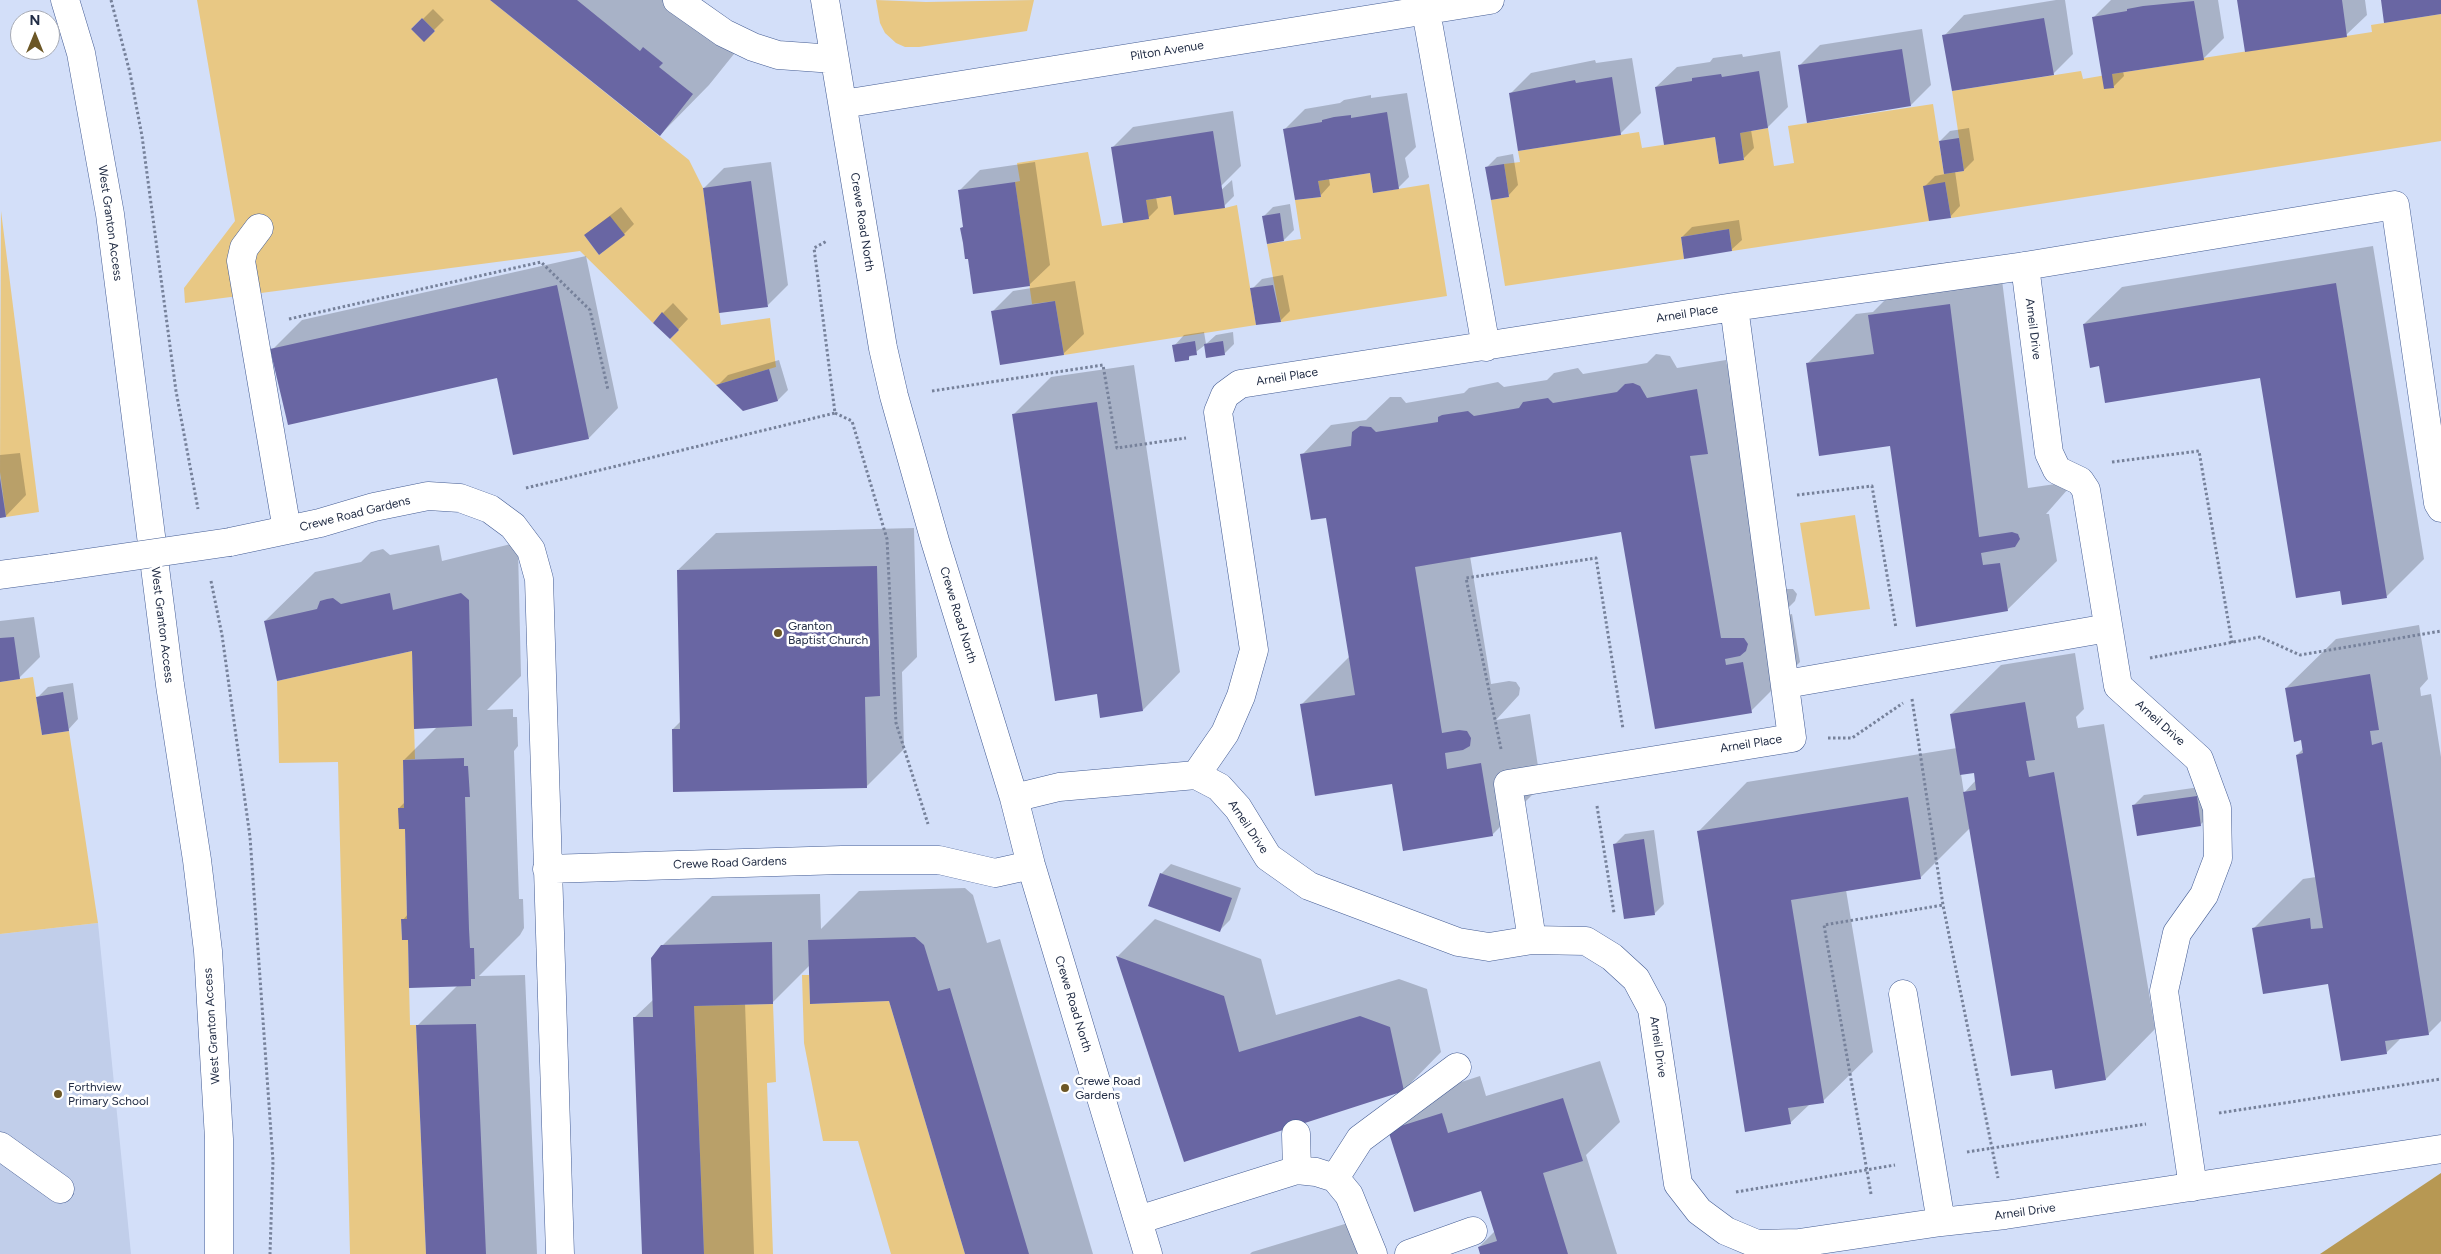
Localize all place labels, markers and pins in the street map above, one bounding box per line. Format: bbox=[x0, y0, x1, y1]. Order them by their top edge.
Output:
place label: Granton Baptist Church bbox=[788, 619, 868, 647]
marker: Granton Baptist Church bbox=[772, 627, 784, 639]
place label: Crewe Road Gardens bbox=[1075, 1074, 1141, 1102]
place label: Forthview Primary School bbox=[68, 1080, 149, 1108]
marker: Crewe Road Gardens bbox=[1059, 1082, 1071, 1094]
marker: Forthview Primary School bbox=[52, 1088, 64, 1100]

